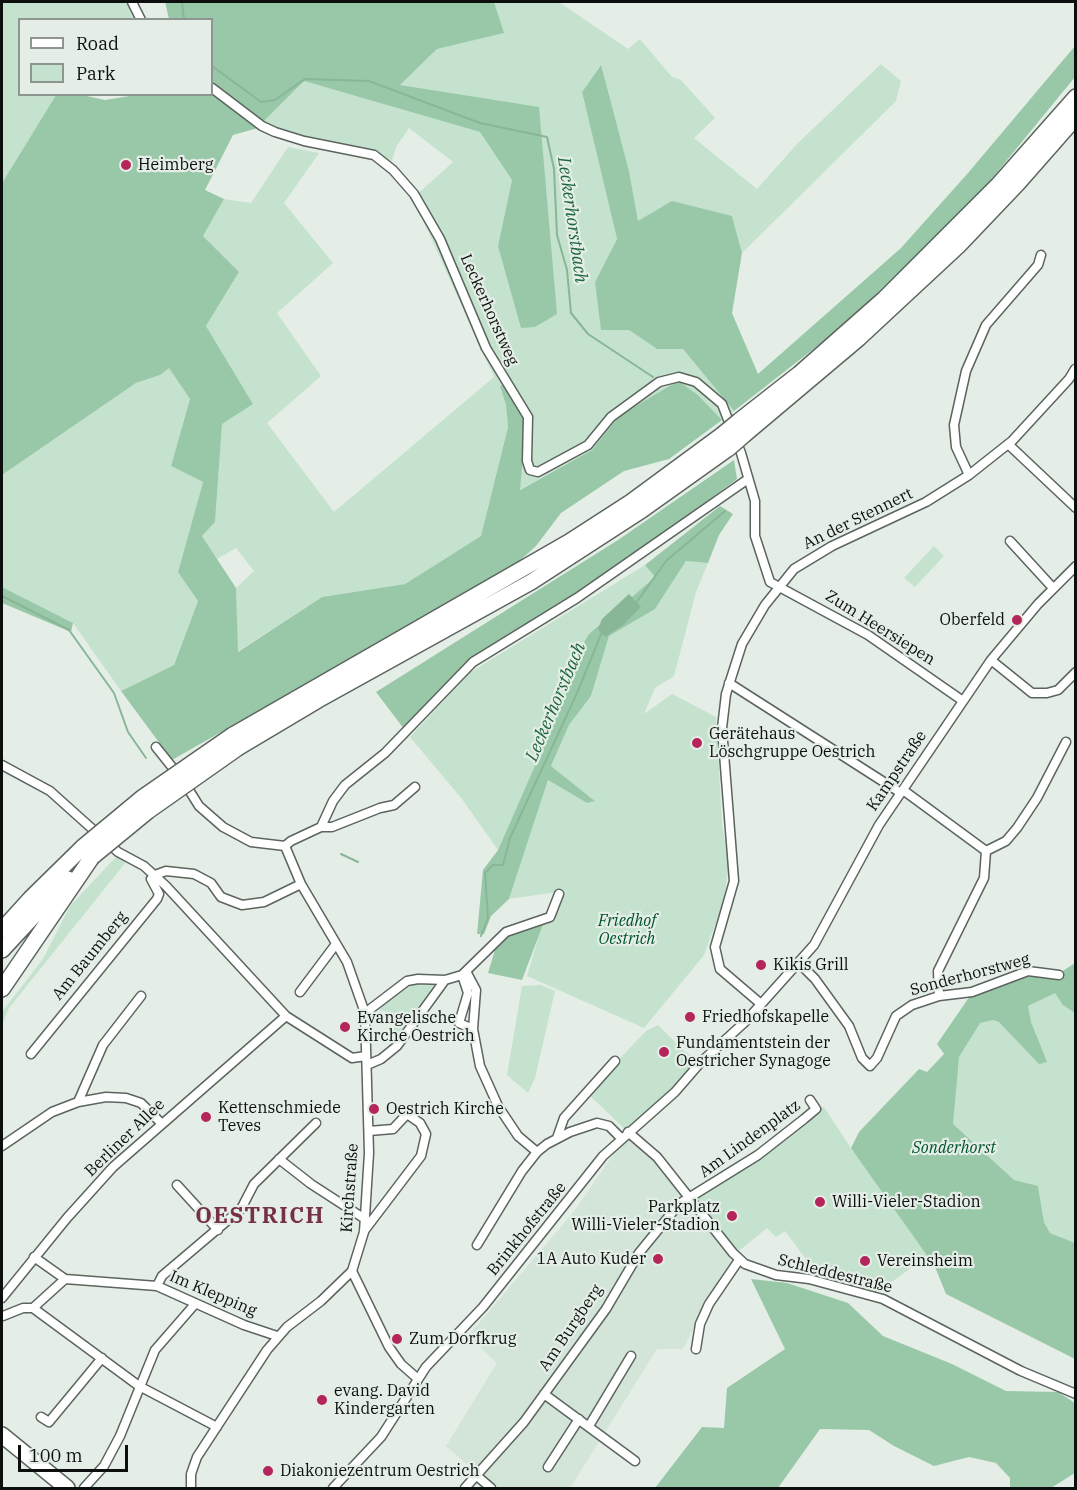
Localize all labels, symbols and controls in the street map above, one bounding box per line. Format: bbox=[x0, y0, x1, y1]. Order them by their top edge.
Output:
legend bbox=[18, 18, 213, 96]
text: Road bbox=[76, 32, 119, 55]
text: Park bbox=[76, 62, 115, 85]
place label: Heimberg bbox=[138, 155, 214, 175]
water label: Leckerhorstbach bbox=[552, 156, 592, 284]
marker: Heimberg bbox=[119, 158, 133, 172]
street label: Leckerhorstweg bbox=[456, 251, 522, 369]
street label: An der Stennert bbox=[800, 484, 916, 554]
street label: Zum Heersiepen bbox=[821, 586, 939, 670]
place label: Oberfeld bbox=[939, 610, 1005, 630]
marker: Oberfeld bbox=[1010, 613, 1024, 627]
water label: Leckerhorstbach bbox=[521, 639, 591, 765]
place label: Gerätehaus Löschgruppe Oestrich bbox=[709, 724, 875, 762]
street label: Kampstraße bbox=[863, 727, 931, 815]
marker: Gerätehaus Löschgruppe Oestrich bbox=[690, 736, 704, 750]
street label: Am Baumberg bbox=[48, 908, 132, 1004]
park label: Friedhof Oestrich bbox=[598, 911, 656, 949]
street label: Sonderhorstweg bbox=[908, 950, 1032, 1000]
place label: Kikis Grill bbox=[773, 955, 849, 975]
marker: Kikis Grill bbox=[754, 958, 768, 972]
place label: Friedhofskapelle bbox=[702, 1007, 829, 1027]
place label: Evangelische Kirche Oestrich bbox=[357, 1008, 475, 1046]
marker: Friedhofskapelle bbox=[683, 1010, 697, 1024]
marker: Evangelische Kirche Oestrich bbox=[338, 1020, 352, 1034]
place label: Fundamentstein der Oestricher Synagoge bbox=[676, 1033, 831, 1071]
marker: Fundamentstein der Oestricher Synagoge bbox=[657, 1045, 671, 1059]
street label: Berliner Allee bbox=[81, 1095, 169, 1181]
street label: Am Lindenplatz bbox=[696, 1096, 804, 1182]
place label: Kettenschmiede Teves bbox=[218, 1098, 341, 1136]
place label: Oestrich Kirche bbox=[386, 1099, 504, 1119]
marker: Oestrich Kirche bbox=[367, 1102, 381, 1116]
marker: Kettenschmiede Teves bbox=[199, 1110, 213, 1124]
park label: Sonderhorst bbox=[912, 1138, 996, 1158]
street label: Kirchstraße bbox=[337, 1143, 363, 1233]
street label: Brinkhofstraße bbox=[483, 1178, 571, 1280]
place label: Willi-Vieler-Stadion bbox=[832, 1192, 981, 1212]
marker: Willi-Vieler-Stadion bbox=[813, 1195, 827, 1209]
place label: Parkplatz Willi-Vieler-Stadion bbox=[571, 1197, 720, 1235]
district label: OESTRICH bbox=[195, 1204, 325, 1230]
marker: Parkplatz Willi-Vieler-Stadion bbox=[725, 1209, 739, 1223]
place label: 1A Auto Kuder bbox=[537, 1249, 646, 1269]
street label: Schleddestraße bbox=[776, 1251, 894, 1297]
place label: Vereinsheim bbox=[877, 1251, 973, 1271]
marker: 1A Auto Kuder bbox=[651, 1252, 665, 1266]
marker: Vereinsheim bbox=[858, 1254, 872, 1268]
street label: Im Klepping bbox=[167, 1267, 259, 1321]
street label: Am Burgberg bbox=[535, 1281, 607, 1375]
place label: Zum Dorfkrug bbox=[409, 1329, 516, 1349]
marker: Zum Dorfkrug bbox=[390, 1332, 404, 1346]
place label: evang. David Kindergarten bbox=[334, 1381, 435, 1419]
marker: evang. David Kindergarten bbox=[315, 1393, 329, 1407]
scale bar bbox=[21, 1433, 130, 1471]
text: 100 m bbox=[29, 1444, 83, 1467]
place label: Diakoniezentrum Oestrich bbox=[280, 1461, 479, 1481]
marker: Diakoniezentrum Oestrich bbox=[261, 1464, 275, 1478]

